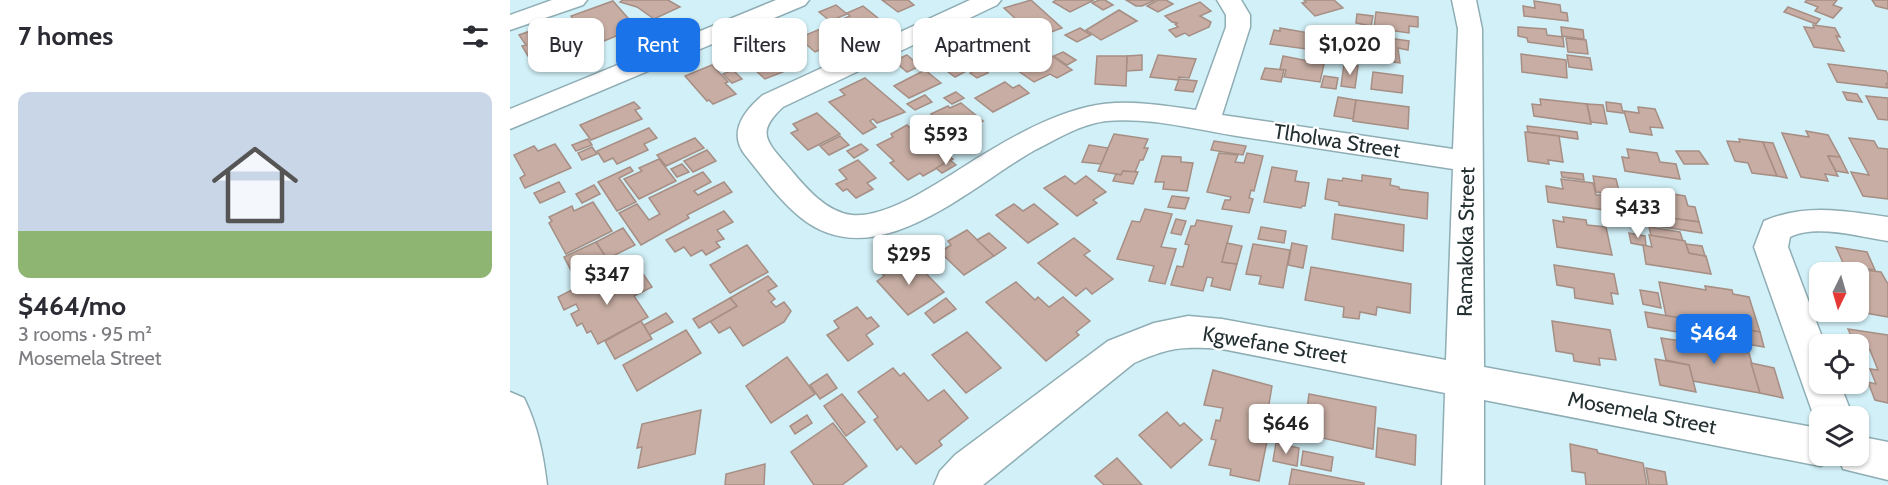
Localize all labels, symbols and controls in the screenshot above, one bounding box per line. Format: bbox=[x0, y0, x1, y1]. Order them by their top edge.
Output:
chip: Buy bbox=[528, 18, 604, 72]
chip: Rent bbox=[616, 18, 700, 72]
chip: Filters bbox=[712, 18, 807, 72]
chip: New bbox=[819, 18, 901, 72]
chip: Apartment bbox=[913, 18, 1052, 72]
text: 7 homes bbox=[18, 20, 113, 52]
icon: filters bbox=[459, 20, 492, 53]
pin: $1,020 bbox=[1301, 25, 1399, 76]
text: $1,020 bbox=[1319, 32, 1381, 56]
pin: $593 bbox=[910, 115, 982, 166]
street label: Tlholwa Street bbox=[1272, 118, 1402, 163]
text: $593 bbox=[924, 122, 968, 146]
icon: home bbox=[201, 131, 309, 239]
street label: Ramakoka Street bbox=[1452, 167, 1479, 317]
pin: $433 bbox=[1602, 188, 1674, 239]
text: $433 bbox=[1615, 195, 1661, 219]
pin: $295 bbox=[873, 235, 945, 286]
text: $295 bbox=[887, 242, 931, 266]
pin: $347 bbox=[571, 255, 643, 306]
text: $347 bbox=[585, 262, 630, 286]
north arrow bbox=[1809, 262, 1869, 322]
map controls bbox=[1809, 262, 1869, 466]
text: $464/mo bbox=[18, 290, 126, 322]
pin: $464 bbox=[1678, 314, 1750, 365]
street label: Kgwefane Street bbox=[1201, 321, 1349, 368]
text: $464 bbox=[1690, 321, 1738, 345]
text: 3 rooms · 95 m² bbox=[18, 322, 152, 346]
button: locate bbox=[1809, 334, 1869, 394]
text: Mosemela Street bbox=[18, 346, 162, 370]
street label: Mosemela Street bbox=[1566, 386, 1718, 439]
pin: $646 bbox=[1250, 404, 1322, 455]
button: layers bbox=[1809, 406, 1869, 466]
text: $646 bbox=[1263, 411, 1309, 435]

